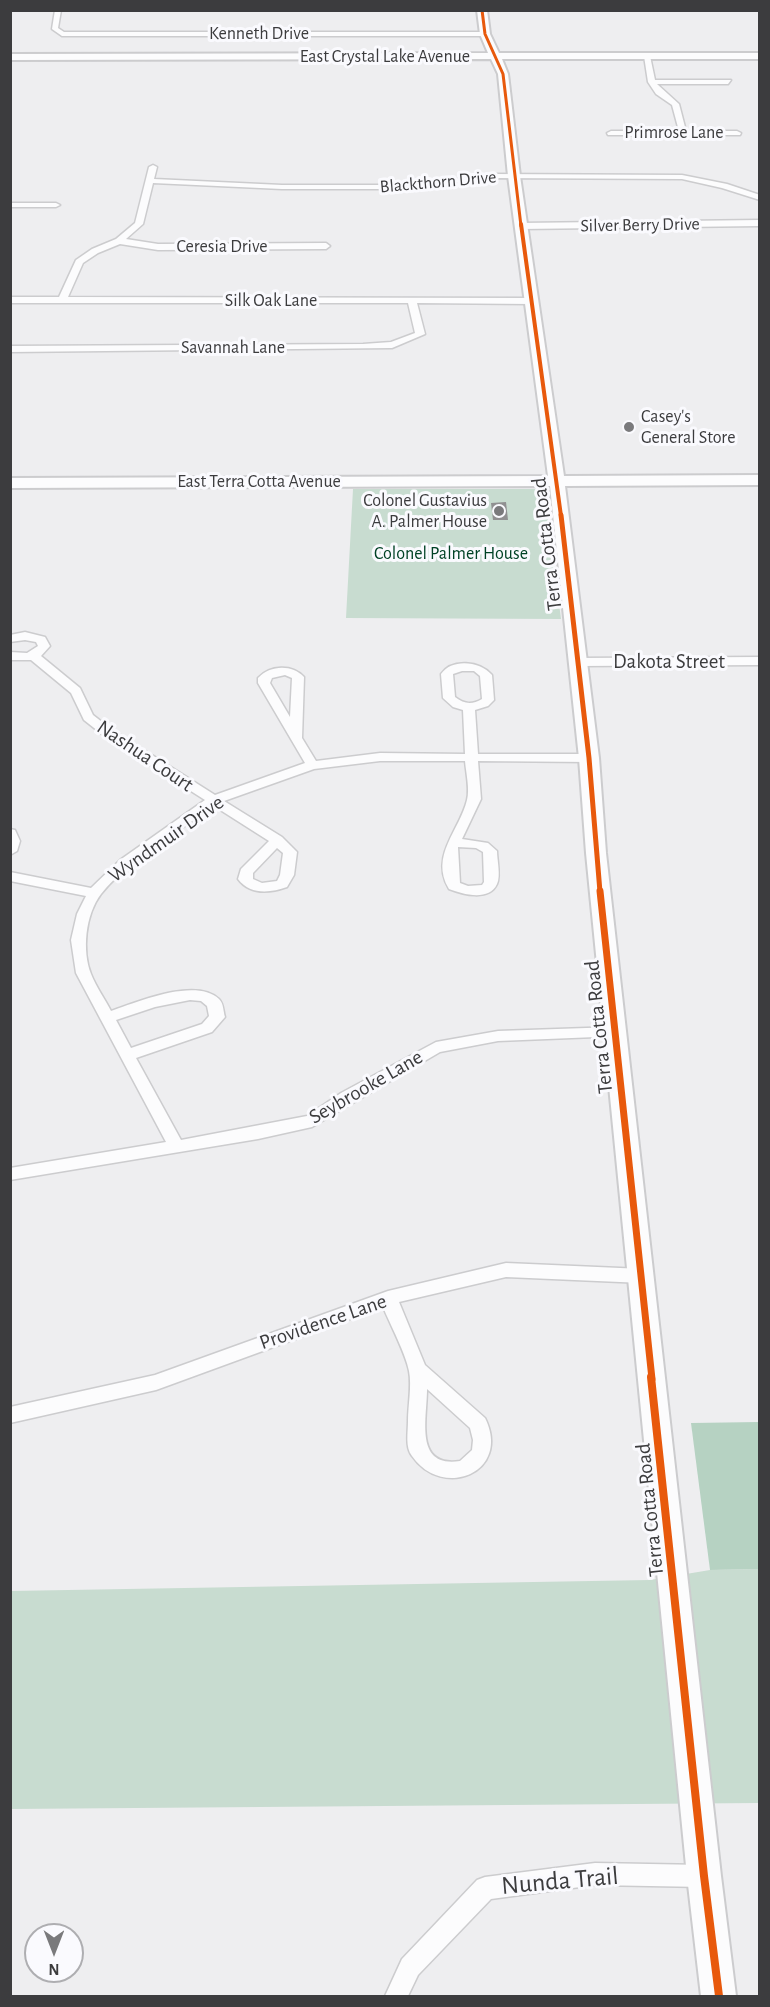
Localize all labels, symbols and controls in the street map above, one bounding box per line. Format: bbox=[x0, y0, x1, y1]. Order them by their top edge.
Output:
street label: Kenneth Drive bbox=[209, 23, 309, 45]
street label: East Crystal Lake Avenue bbox=[300, 46, 470, 68]
street label: Primrose Lane bbox=[624, 122, 724, 144]
street label: Blackthorn Drive bbox=[379, 166, 497, 198]
street label: Silver Berry Drive bbox=[580, 213, 700, 237]
street label: Ceresia Drive bbox=[176, 236, 268, 258]
street label: Silk Oak Lane bbox=[225, 290, 317, 312]
street label: Savannah Lane bbox=[181, 337, 285, 359]
place label: Casey's General Store bbox=[641, 406, 735, 448]
marker: Casey's General Store bbox=[622, 420, 636, 434]
street label: East Terra Cotta Avenue bbox=[177, 471, 341, 493]
street label: Terra Cotta Road bbox=[526, 476, 568, 612]
place label: Colonel Gustavius A. Palmer House bbox=[363, 490, 487, 532]
marker: Colonel Gustavius A. Palmer House bbox=[492, 504, 506, 518]
park label: Colonel Palmer House bbox=[374, 543, 528, 565]
street label: Dakota Street bbox=[613, 649, 725, 675]
street label: Nashua Court bbox=[92, 715, 198, 797]
street label: Wyndmuir Drive bbox=[103, 790, 229, 888]
street label: Terra Cotta Road bbox=[579, 959, 619, 1095]
street label: Seybrooke Lane bbox=[305, 1044, 427, 1130]
street label: Providence Lane bbox=[256, 1288, 390, 1356]
street label: Terra Cotta Road bbox=[630, 1442, 670, 1578]
street label: Nunda Trail bbox=[500, 1860, 620, 1902]
north arrow bbox=[24, 1923, 84, 1983]
text: N bbox=[48, 1961, 60, 1977]

